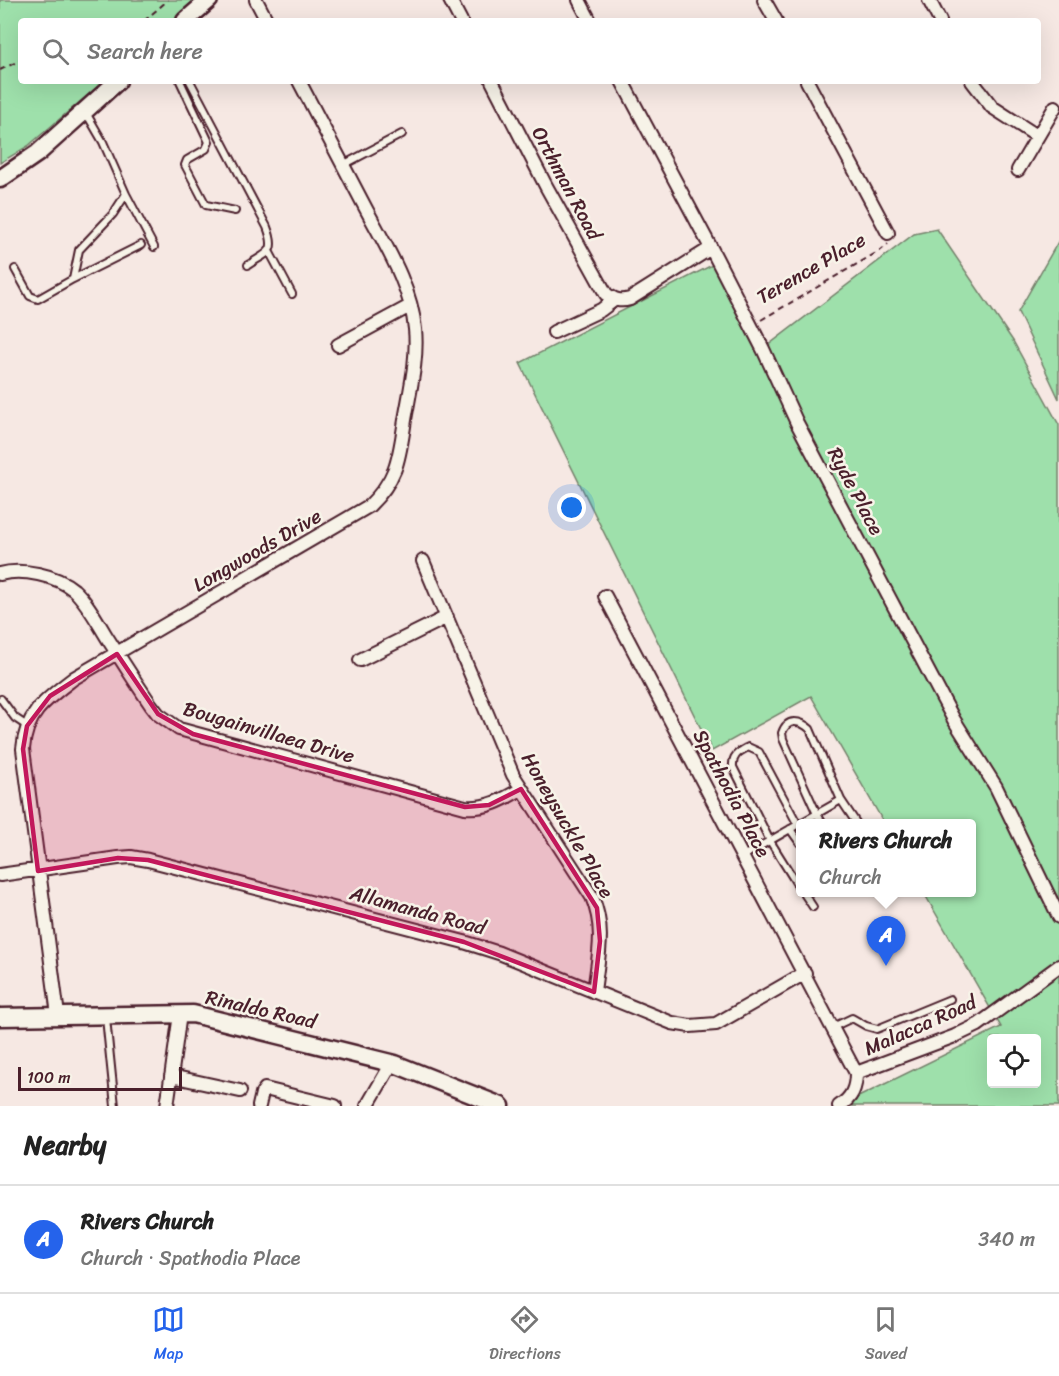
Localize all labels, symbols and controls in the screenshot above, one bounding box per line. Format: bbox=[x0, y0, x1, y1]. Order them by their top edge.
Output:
search box bbox=[18, 18, 1041, 84]
text: Search here bbox=[87, 32, 203, 71]
icon: search bbox=[39, 35, 72, 68]
street label: Orthman Road bbox=[522, 120, 612, 248]
street label: Terence Place bbox=[750, 223, 873, 314]
street label: Ryde Place bbox=[818, 441, 894, 542]
your location bbox=[557, 493, 586, 522]
street label: Longwoods Drive bbox=[186, 499, 329, 602]
street label: Bougainvillaea Drive bbox=[179, 691, 359, 774]
street label: Spathodia Place bbox=[683, 723, 780, 864]
street label: Honeysuckle Place bbox=[511, 745, 624, 905]
popup bbox=[796, 819, 976, 897]
text: Rivers Church bbox=[819, 821, 953, 860]
text: Church bbox=[819, 860, 882, 895]
street label: Allamanda Road bbox=[345, 875, 491, 946]
pin: A bbox=[866, 916, 906, 966]
street label: Rinaldo Road bbox=[202, 980, 321, 1040]
street label: Malacca Road bbox=[858, 984, 984, 1066]
map controls bbox=[987, 1034, 1041, 1088]
button: locate bbox=[987, 1034, 1041, 1088]
text: 100 m bbox=[27, 1063, 71, 1092]
scale bar bbox=[18, 1064, 182, 1092]
text: Nearby bbox=[24, 1122, 106, 1168]
text: Rivers Church bbox=[81, 1202, 214, 1241]
text: A bbox=[37, 1222, 50, 1257]
text: 340 m bbox=[978, 1222, 1035, 1257]
text: Church · Spathodia Place bbox=[81, 1241, 300, 1276]
tab: Map bbox=[152, 1303, 185, 1368]
tab: Directions bbox=[489, 1303, 561, 1368]
tab: Saved bbox=[865, 1303, 907, 1368]

